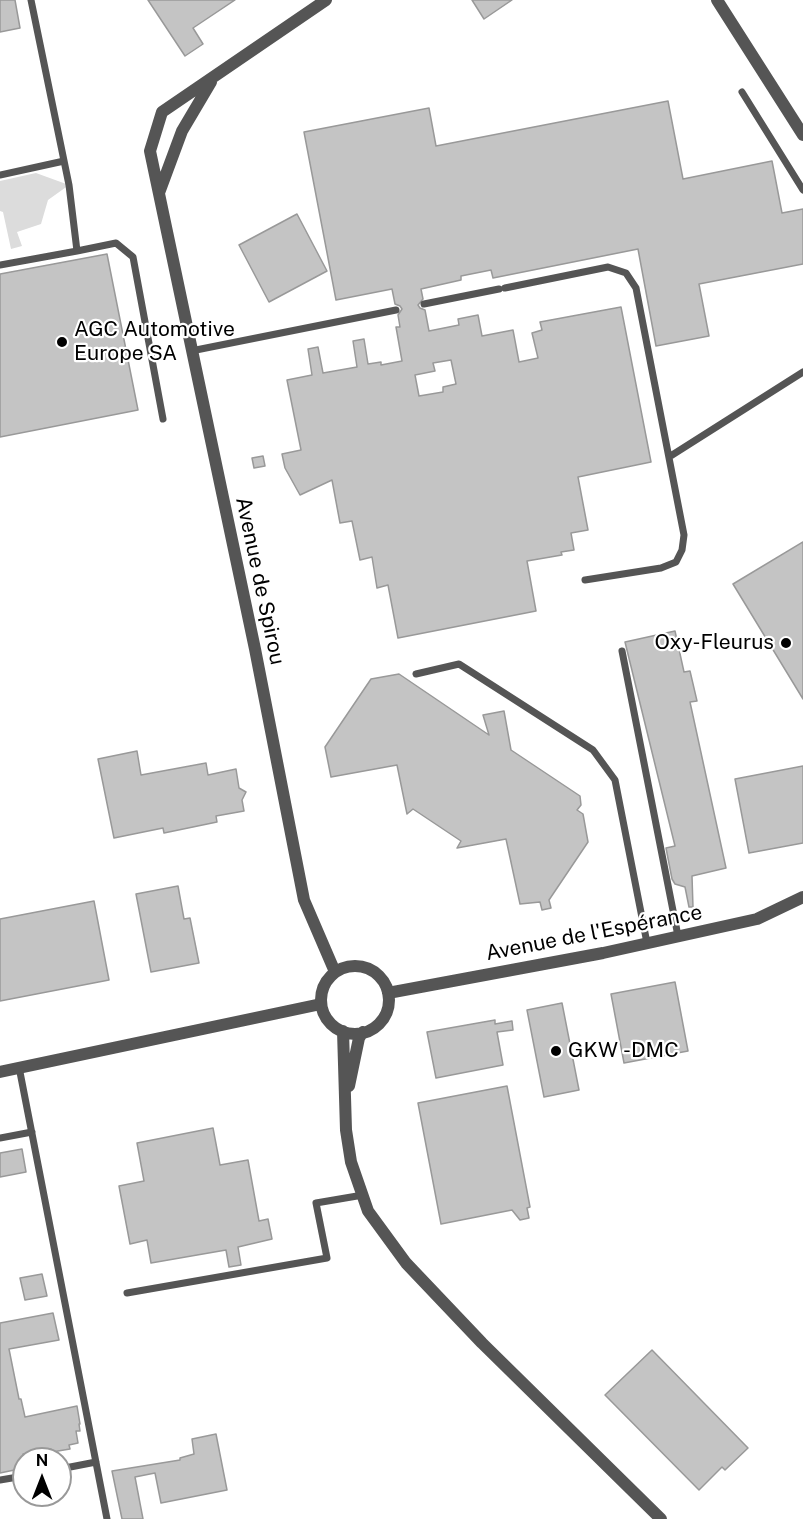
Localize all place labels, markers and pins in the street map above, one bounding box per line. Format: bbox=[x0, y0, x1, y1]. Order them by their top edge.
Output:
place label: AGC Automotive Europe SA bbox=[74, 317, 235, 367]
marker: AGC Automotive Europe SA bbox=[55, 335, 69, 349]
place label: Oxy-Fleurus bbox=[655, 630, 774, 656]
marker: Oxy-Fleurus bbox=[779, 636, 793, 650]
place label: GKW -DMC bbox=[568, 1038, 679, 1064]
marker: GKW -DMC bbox=[549, 1044, 563, 1058]

